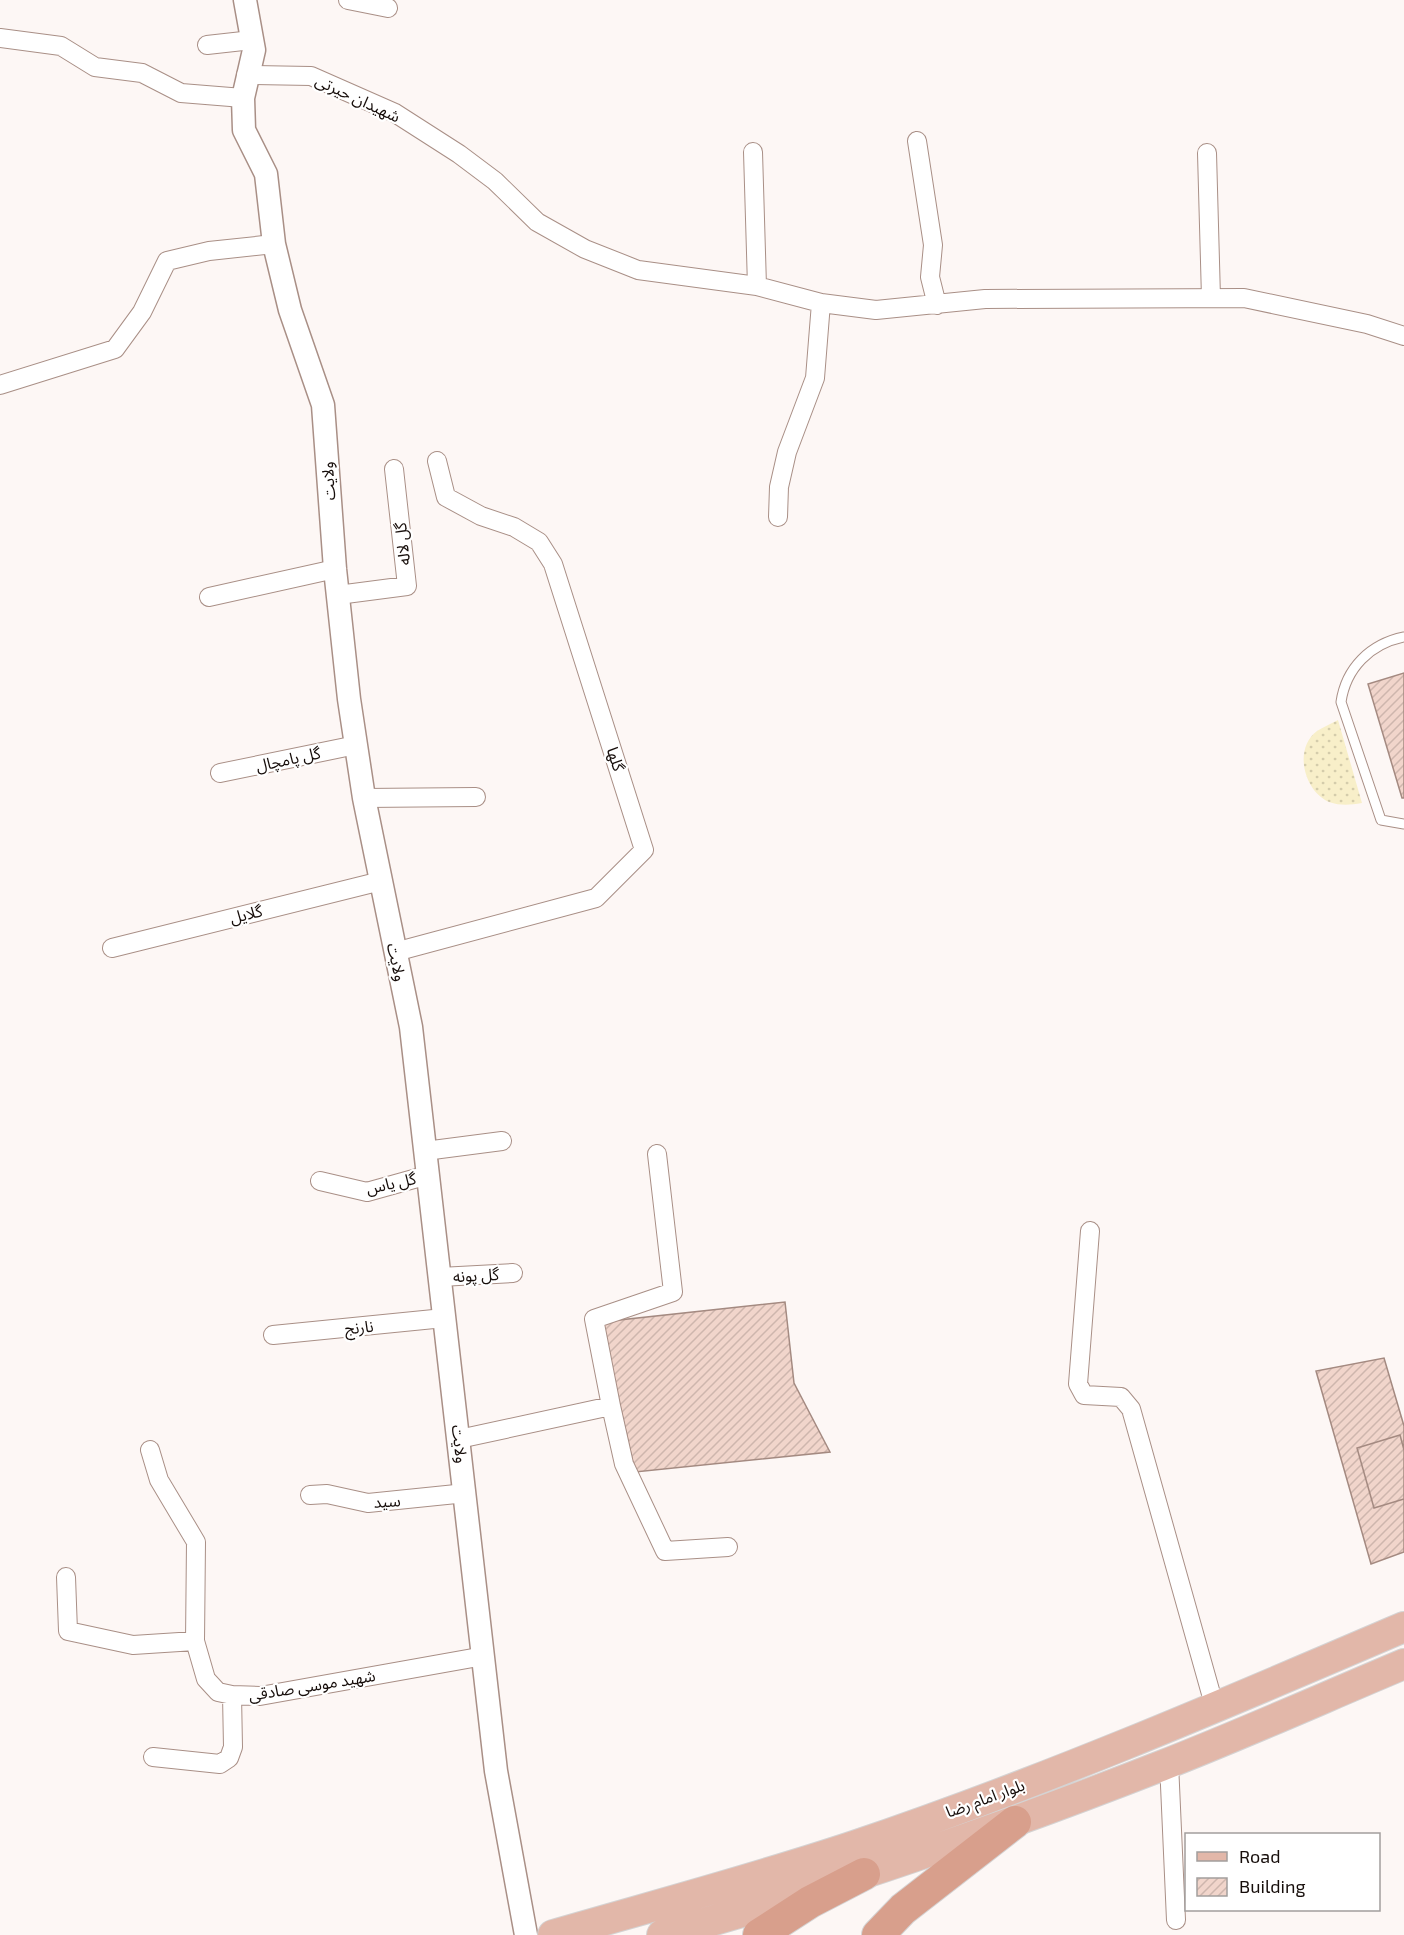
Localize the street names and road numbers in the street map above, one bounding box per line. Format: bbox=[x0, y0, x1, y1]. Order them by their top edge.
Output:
street label: شهیدان حیرتی bbox=[312, 70, 404, 126]
street label: ولایت bbox=[317, 461, 339, 501]
street label: گل لاله bbox=[390, 521, 414, 566]
street label: گل پامچال bbox=[254, 742, 323, 777]
street label: گلها bbox=[603, 744, 629, 774]
street label: گلایل bbox=[228, 900, 265, 928]
street label: ولایت bbox=[383, 941, 411, 983]
street label: گل یاس bbox=[364, 1168, 418, 1198]
street label: گل پونه bbox=[452, 1264, 500, 1287]
street label: نارنج bbox=[344, 1316, 375, 1341]
street label: ولایت bbox=[448, 1424, 472, 1464]
street label: سید bbox=[373, 1490, 401, 1511]
street label: شهید موسی صادقی bbox=[247, 1665, 377, 1705]
street label: بلوار امام رضا bbox=[943, 1774, 1028, 1824]

